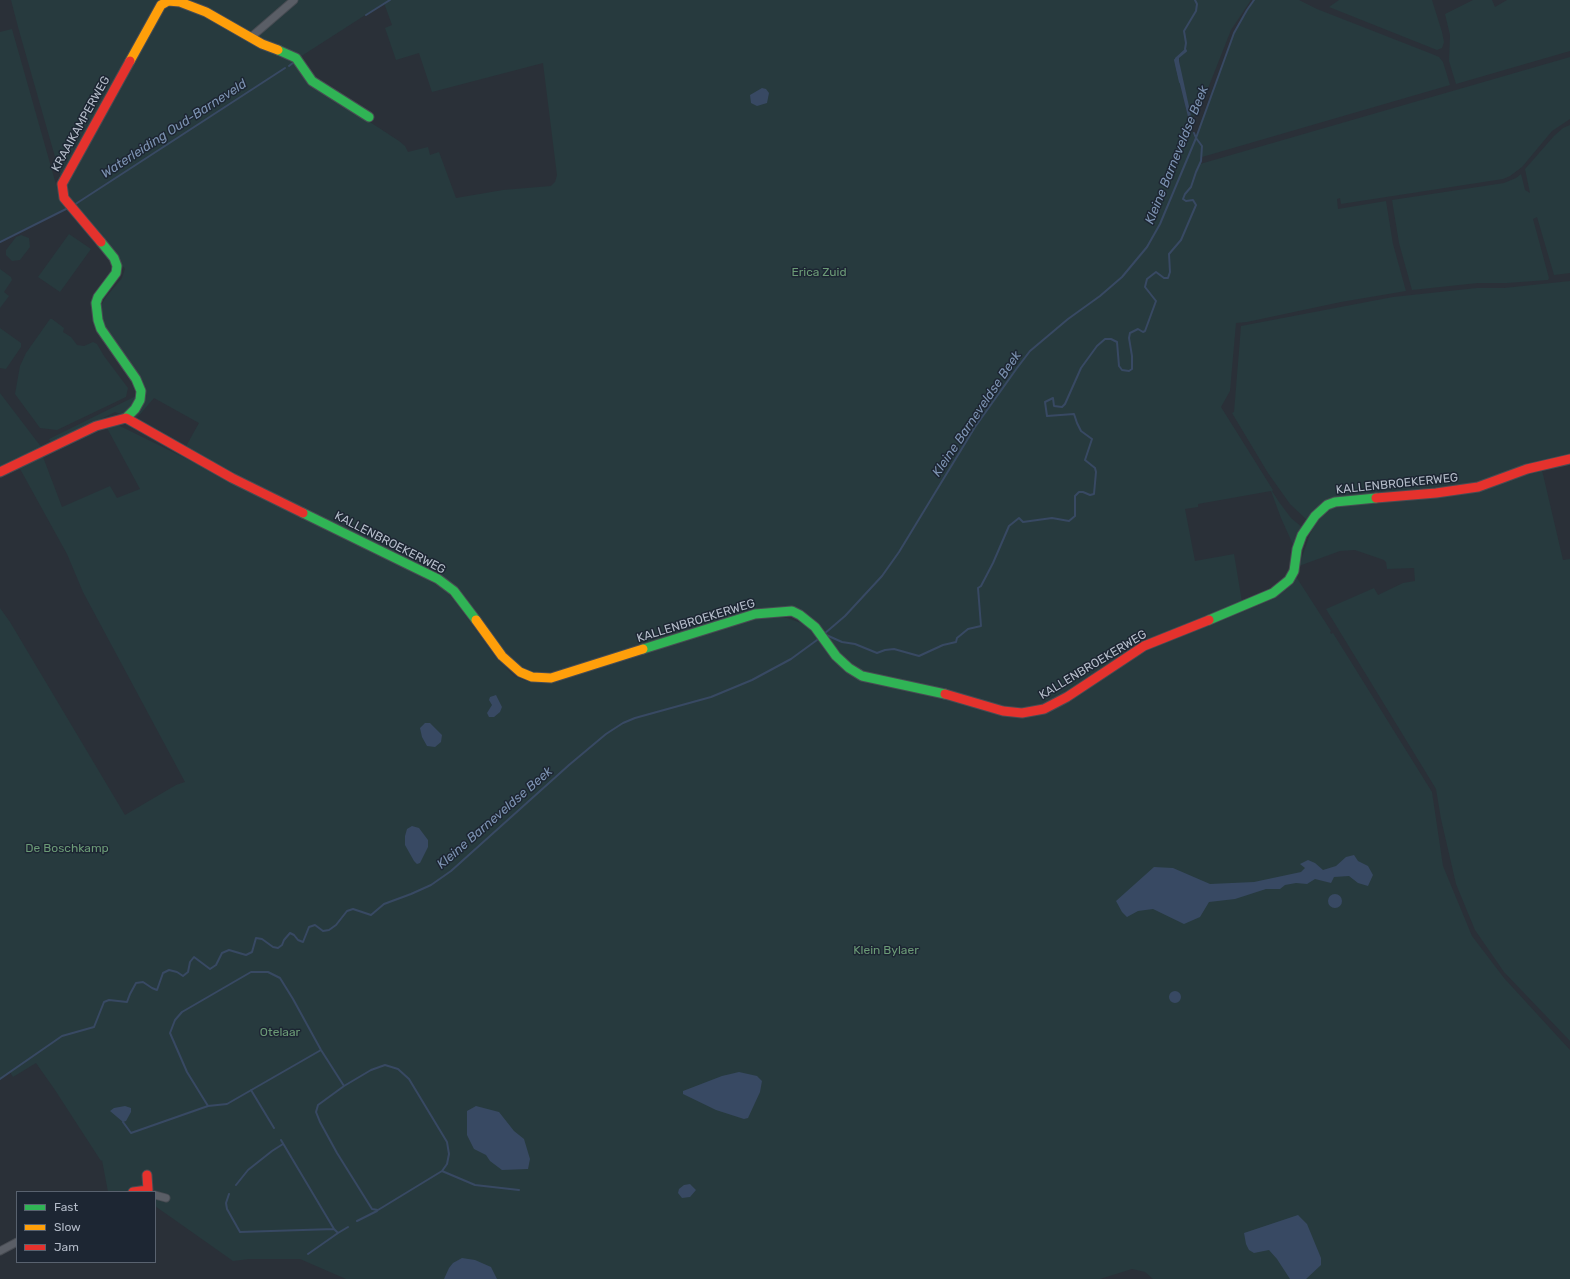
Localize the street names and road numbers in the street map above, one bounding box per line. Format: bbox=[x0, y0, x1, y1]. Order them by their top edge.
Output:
street label: KRAAIKAMPERWEG bbox=[49, 74, 113, 174]
street label: KALLENBROEKERWEG bbox=[1335, 470, 1459, 498]
street label: KALLENBROEKERWEG bbox=[332, 509, 448, 577]
street label: KALLENBROEKERWEG bbox=[635, 596, 757, 646]
street label: KALLENBROEKERWEG bbox=[1037, 627, 1149, 703]

